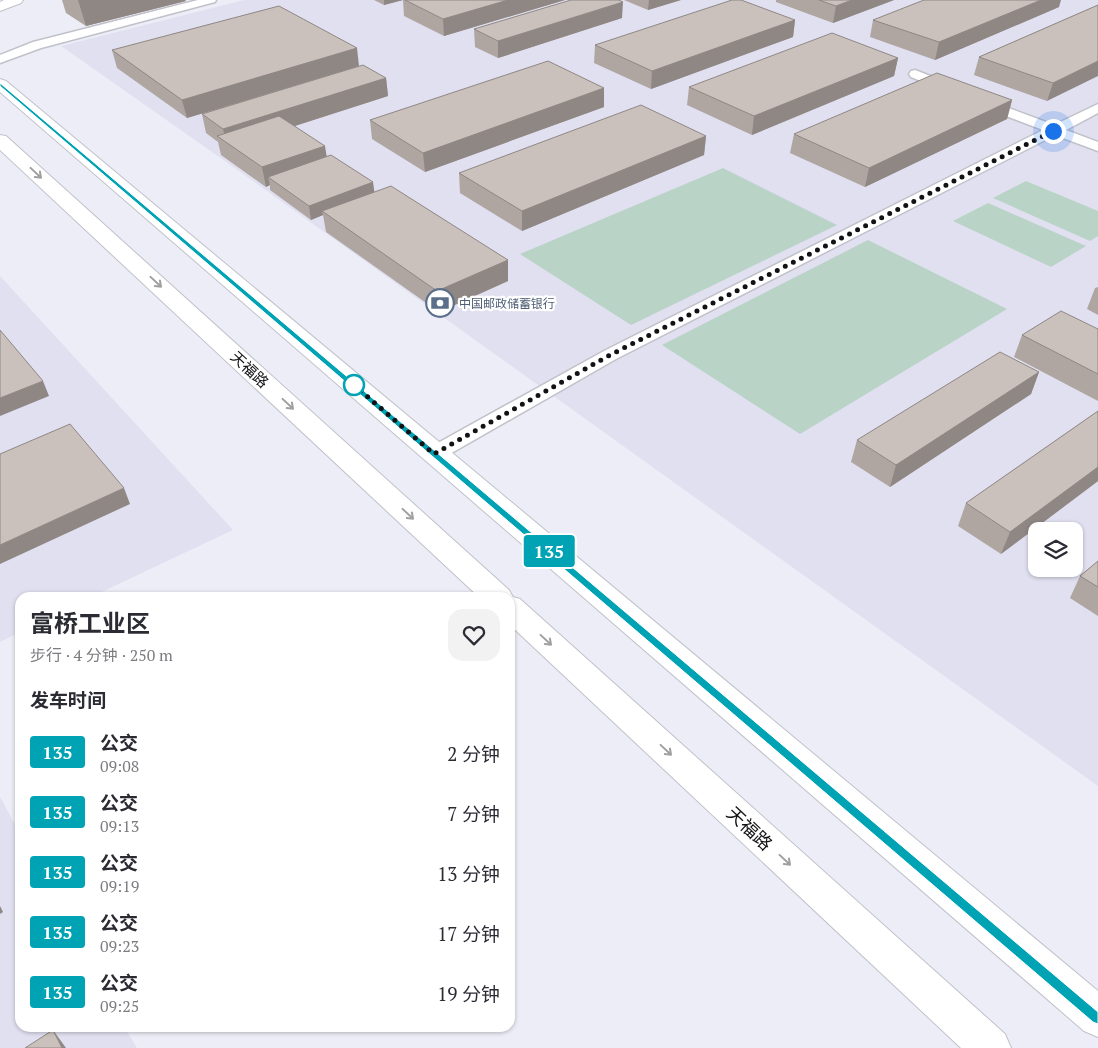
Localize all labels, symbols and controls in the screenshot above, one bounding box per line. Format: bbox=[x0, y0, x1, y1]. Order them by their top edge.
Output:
your location bbox=[1041, 119, 1066, 144]
one-way arrow bbox=[29, 167, 42, 178]
one-way arrow bbox=[149, 276, 162, 288]
bank icon: 中国邮政储蓄银行 bbox=[425, 288, 455, 318]
place label: 中国邮政储蓄银行 bbox=[459, 296, 555, 311]
street label: 天福路 bbox=[227, 346, 273, 392]
unlabelled marker bbox=[343, 374, 365, 396]
one-way arrow bbox=[282, 398, 295, 410]
one-way arrow bbox=[402, 508, 415, 520]
map controls bbox=[1028, 522, 1083, 577]
button: layers bbox=[1028, 522, 1083, 577]
line badge: 135 bbox=[520, 535, 578, 567]
text: 135 bbox=[534, 539, 564, 563]
text: 富桥工业区 bbox=[30, 607, 150, 639]
button: heart bbox=[448, 609, 500, 661]
one-way arrow bbox=[539, 634, 552, 646]
text: 步行 · 4 分钟 · 250 m bbox=[30, 644, 173, 666]
text: 发车时间 bbox=[30, 687, 106, 712]
text: 公交 bbox=[100, 730, 138, 755]
text: 135 bbox=[42, 740, 73, 764]
text: 2 分钟 bbox=[447, 741, 500, 766]
one-way arrow bbox=[659, 744, 672, 756]
text: 09:08 bbox=[100, 755, 139, 777]
text: 公交 bbox=[100, 790, 138, 815]
text: 135 bbox=[42, 800, 73, 824]
text: 7 分钟 bbox=[447, 801, 500, 826]
street label: 天福路 bbox=[722, 801, 778, 855]
text: 09:13 bbox=[100, 815, 139, 837]
text: 公交 bbox=[100, 850, 138, 875]
one-way arrow bbox=[779, 854, 792, 866]
text: 135 bbox=[42, 860, 73, 884]
text: 13 分钟 bbox=[437, 861, 500, 886]
text: 09:19 bbox=[100, 875, 139, 897]
text: 公交 bbox=[100, 910, 138, 935]
text: 135 bbox=[42, 920, 73, 944]
text: 17 分钟 bbox=[437, 921, 500, 946]
text: 09:23 bbox=[100, 935, 139, 957]
text: 公交 bbox=[100, 970, 138, 995]
text: 135 bbox=[42, 980, 73, 1004]
text: 19 分钟 bbox=[437, 981, 500, 1006]
text: 09:25 bbox=[100, 995, 139, 1017]

